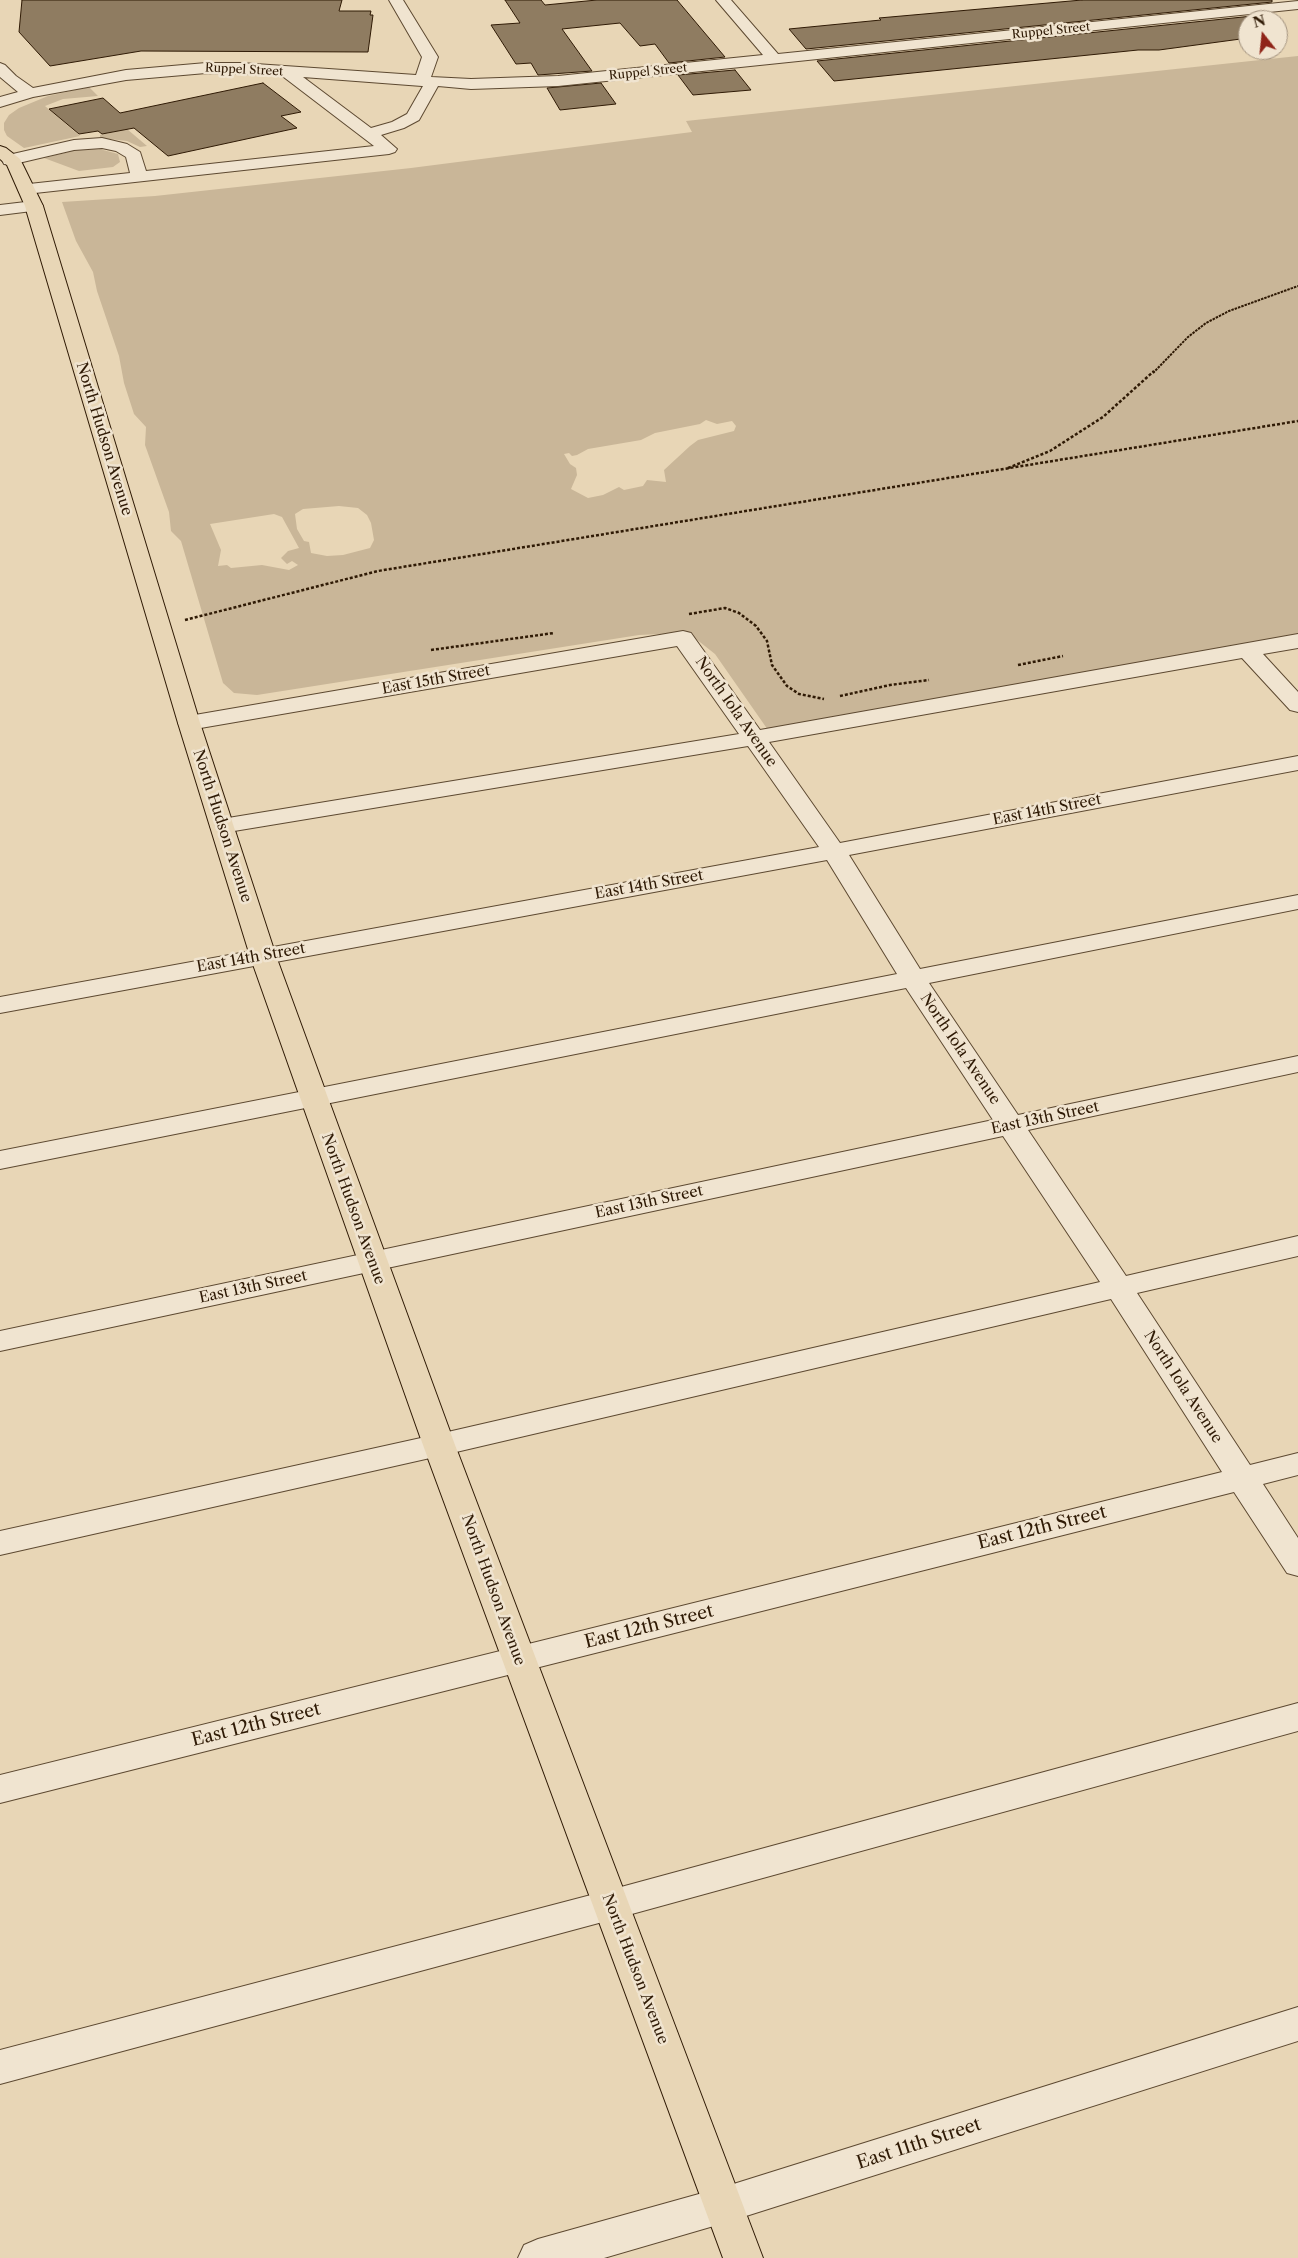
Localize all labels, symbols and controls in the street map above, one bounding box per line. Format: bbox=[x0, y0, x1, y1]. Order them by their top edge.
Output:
north arrow bbox=[1238, 10, 1288, 60]
text: N bbox=[1251, 11, 1267, 32]
street label: Ruppel Street bbox=[1011, 20, 1091, 42]
street label: Ruppel Street bbox=[204, 61, 284, 79]
street label: Ruppel Street bbox=[608, 61, 688, 83]
street label: North Hudson Avenue bbox=[72, 360, 136, 518]
street label: North Iola Avenue bbox=[691, 653, 781, 771]
street label: East 15th Street bbox=[380, 662, 492, 698]
street label: North Hudson Avenue bbox=[189, 747, 255, 905]
street label: East 14th Street bbox=[991, 791, 1103, 829]
street label: East 14th Street bbox=[593, 867, 705, 903]
street label: East 14th Street bbox=[195, 940, 307, 976]
street label: North Iola Avenue bbox=[916, 990, 1004, 1108]
street label: East 13th Street bbox=[989, 1098, 1101, 1138]
street label: North Hudson Avenue bbox=[317, 1131, 389, 1287]
street label: East 13th Street bbox=[593, 1182, 705, 1222]
street label: East 13th Street bbox=[197, 1267, 309, 1307]
street label: North Iola Avenue bbox=[1140, 1327, 1226, 1447]
street label: East 12th Street bbox=[975, 1502, 1109, 1554]
street label: North Hudson Avenue bbox=[457, 1512, 529, 1668]
street label: East 12th Street bbox=[582, 1601, 716, 1653]
street label: East 12th Street bbox=[189, 1699, 323, 1751]
street label: North Hudson Avenue bbox=[598, 1891, 672, 2047]
street label: East 11th Street bbox=[854, 2114, 984, 2174]

